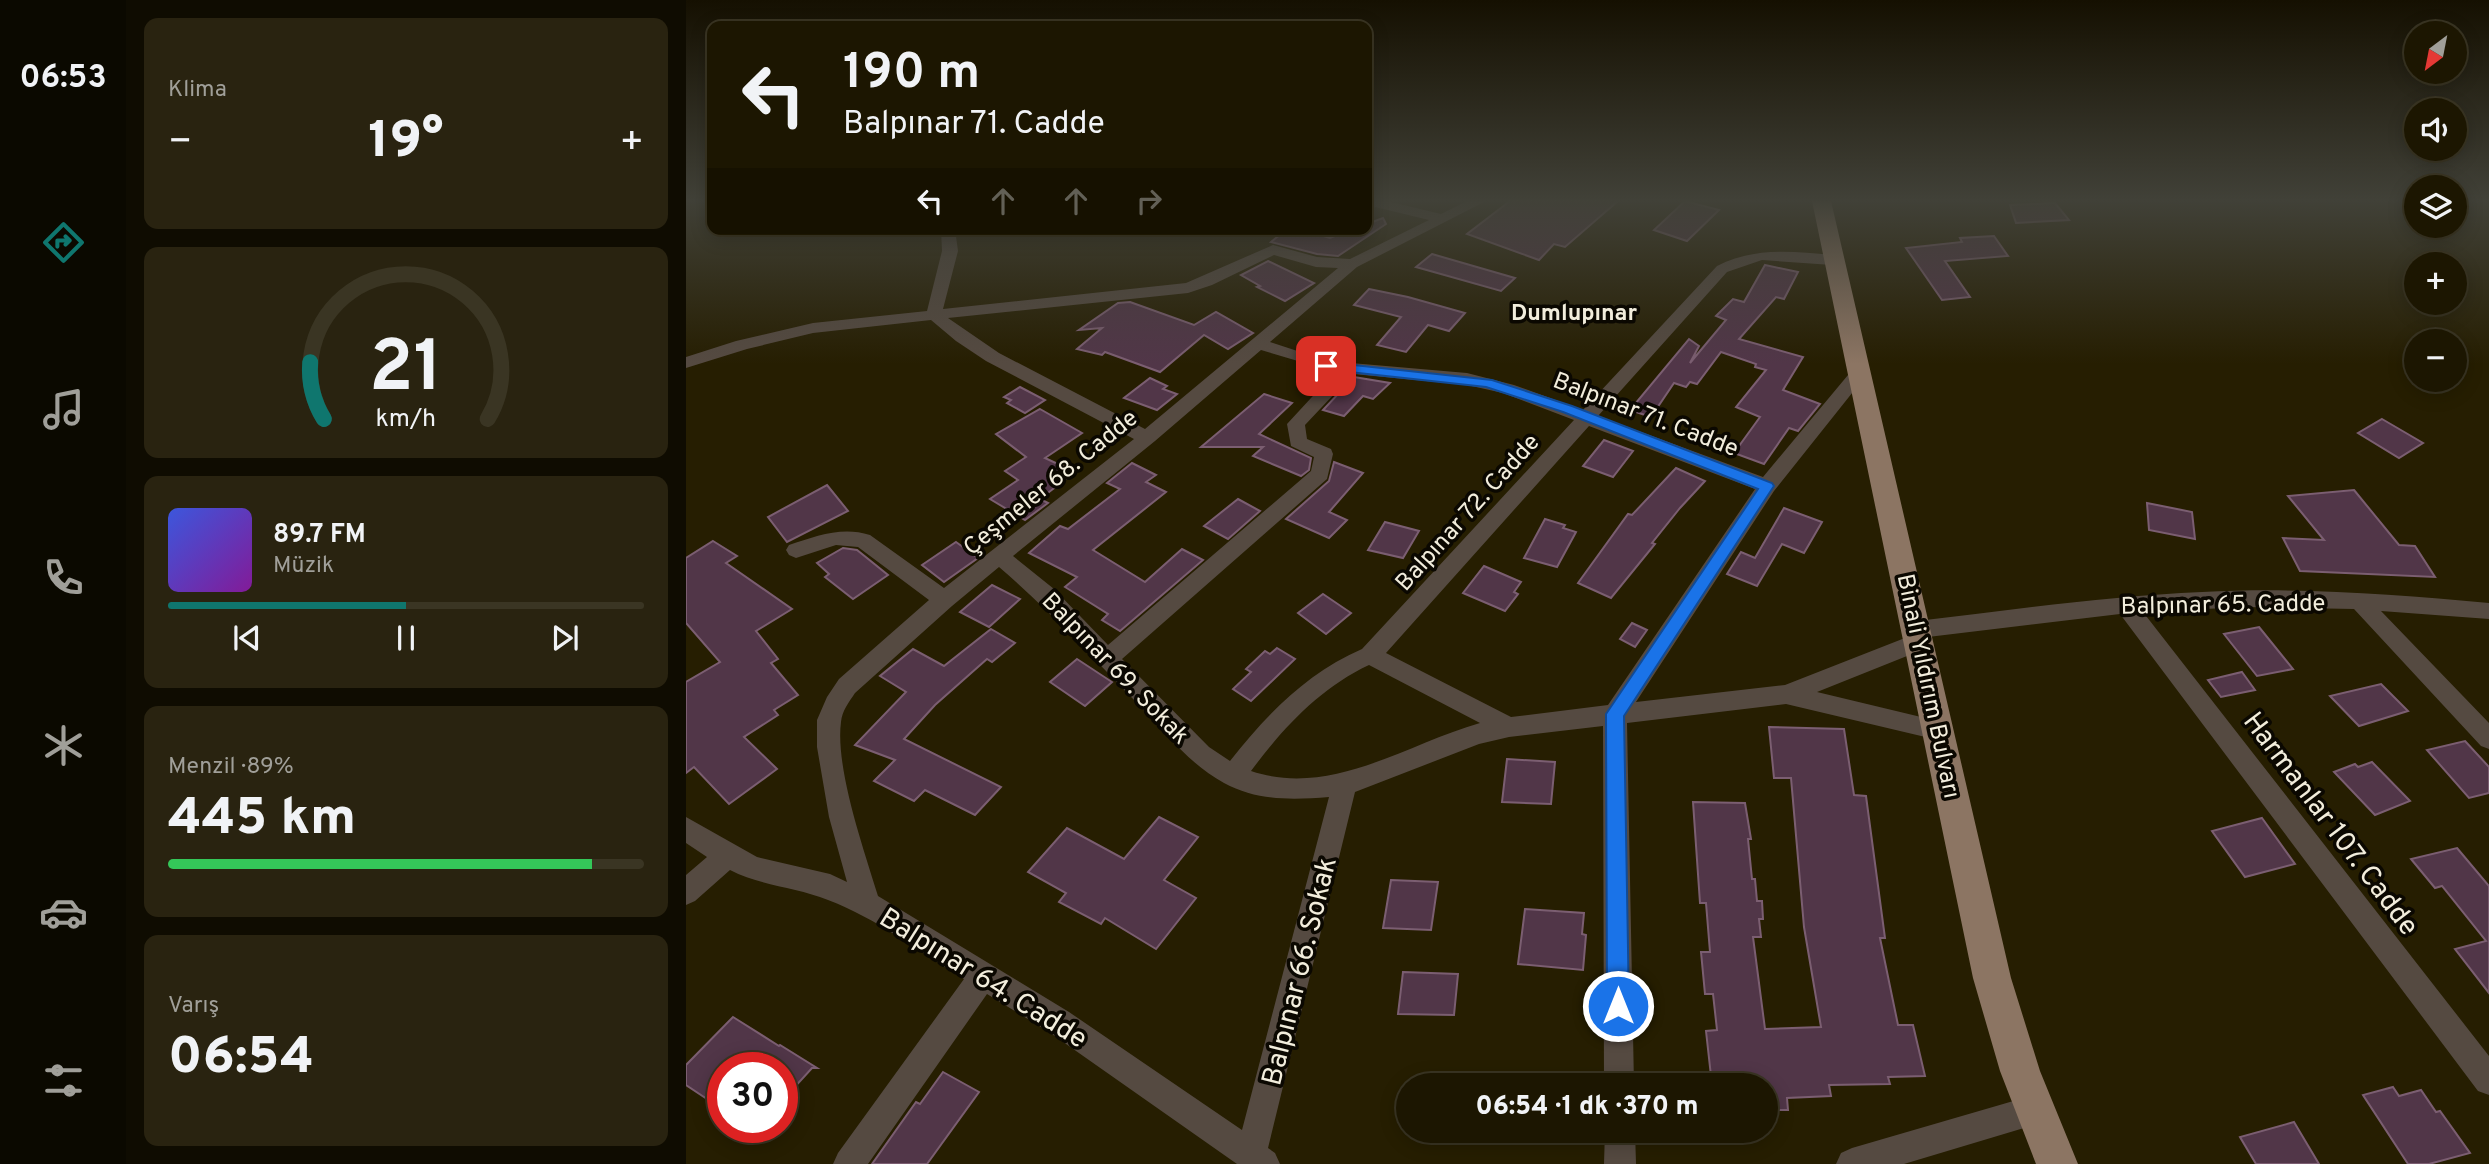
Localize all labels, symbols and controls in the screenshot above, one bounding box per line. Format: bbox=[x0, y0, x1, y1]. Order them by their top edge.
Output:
north arrow bbox=[2404, 21, 2468, 84]
map controls bbox=[2404, 21, 2467, 392]
text: 190 m bbox=[843, 44, 980, 106]
icon: left bbox=[728, 49, 819, 140]
text: 06:53 bbox=[19, 59, 107, 99]
text: Klima bbox=[168, 76, 227, 105]
button: sound bbox=[2404, 98, 2467, 161]
text: Balpınar 71. Cadde bbox=[843, 105, 1105, 145]
text: 19° bbox=[368, 110, 444, 176]
text: − bbox=[168, 119, 193, 168]
text: + bbox=[619, 119, 644, 168]
button: layers bbox=[2404, 175, 2467, 238]
icon: left bbox=[911, 182, 949, 220]
icon: ahead bbox=[984, 182, 1022, 220]
icon: ahead bbox=[1057, 182, 1095, 220]
icon: right bbox=[1130, 182, 1168, 220]
icon: directions bbox=[39, 218, 88, 267]
button: + bbox=[2404, 252, 2467, 315]
district label: Dumlupınar bbox=[1511, 300, 1638, 329]
text: 21 bbox=[369, 325, 443, 417]
button: − bbox=[2404, 329, 2467, 392]
pin bbox=[1296, 336, 1356, 396]
icon: arrive bbox=[1307, 347, 1345, 385]
street label: Balpınar 71. Cadde bbox=[1548, 367, 1742, 465]
icon: music bbox=[39, 385, 88, 434]
text: km/h bbox=[376, 404, 436, 436]
street label: Çeşmeler 68. Cadde bbox=[958, 404, 1145, 563]
street label: Balpınar 72. Cadde bbox=[1390, 428, 1547, 598]
text: 89.7 FM bbox=[273, 519, 366, 552]
text: Müzik bbox=[273, 552, 334, 581]
icon: phone bbox=[39, 553, 88, 602]
street label: Binali Yıldırım Bulvarı bbox=[1889, 571, 1966, 801]
street label: Balpınar 69. Sokak bbox=[1034, 587, 1195, 752]
street label: Balpınar 65. Cadde bbox=[2120, 589, 2326, 623]
icon: previous bbox=[228, 619, 266, 657]
icon: pause bbox=[387, 619, 425, 657]
icon: next bbox=[546, 619, 584, 657]
street label: Harmanlar 107. Cadde bbox=[2234, 706, 2426, 944]
icon: climate bbox=[39, 721, 88, 770]
text: Menzil · 89% bbox=[168, 753, 294, 782]
text: 445 km bbox=[168, 787, 356, 853]
street label: Balpınar 66. Sokak bbox=[1255, 854, 1347, 1090]
icon: car bbox=[39, 888, 88, 937]
street label: Balpınar 64. Cadde bbox=[872, 901, 1093, 1058]
position arrow bbox=[1581, 969, 1655, 1043]
text: Varış bbox=[168, 992, 219, 1021]
text: 06:54 bbox=[168, 1026, 314, 1092]
speed limit sign: 30 bbox=[707, 1052, 798, 1143]
icon: filters bbox=[39, 1056, 88, 1105]
text: 06:54 · 1 dk · 370 m bbox=[1475, 1091, 1699, 1124]

